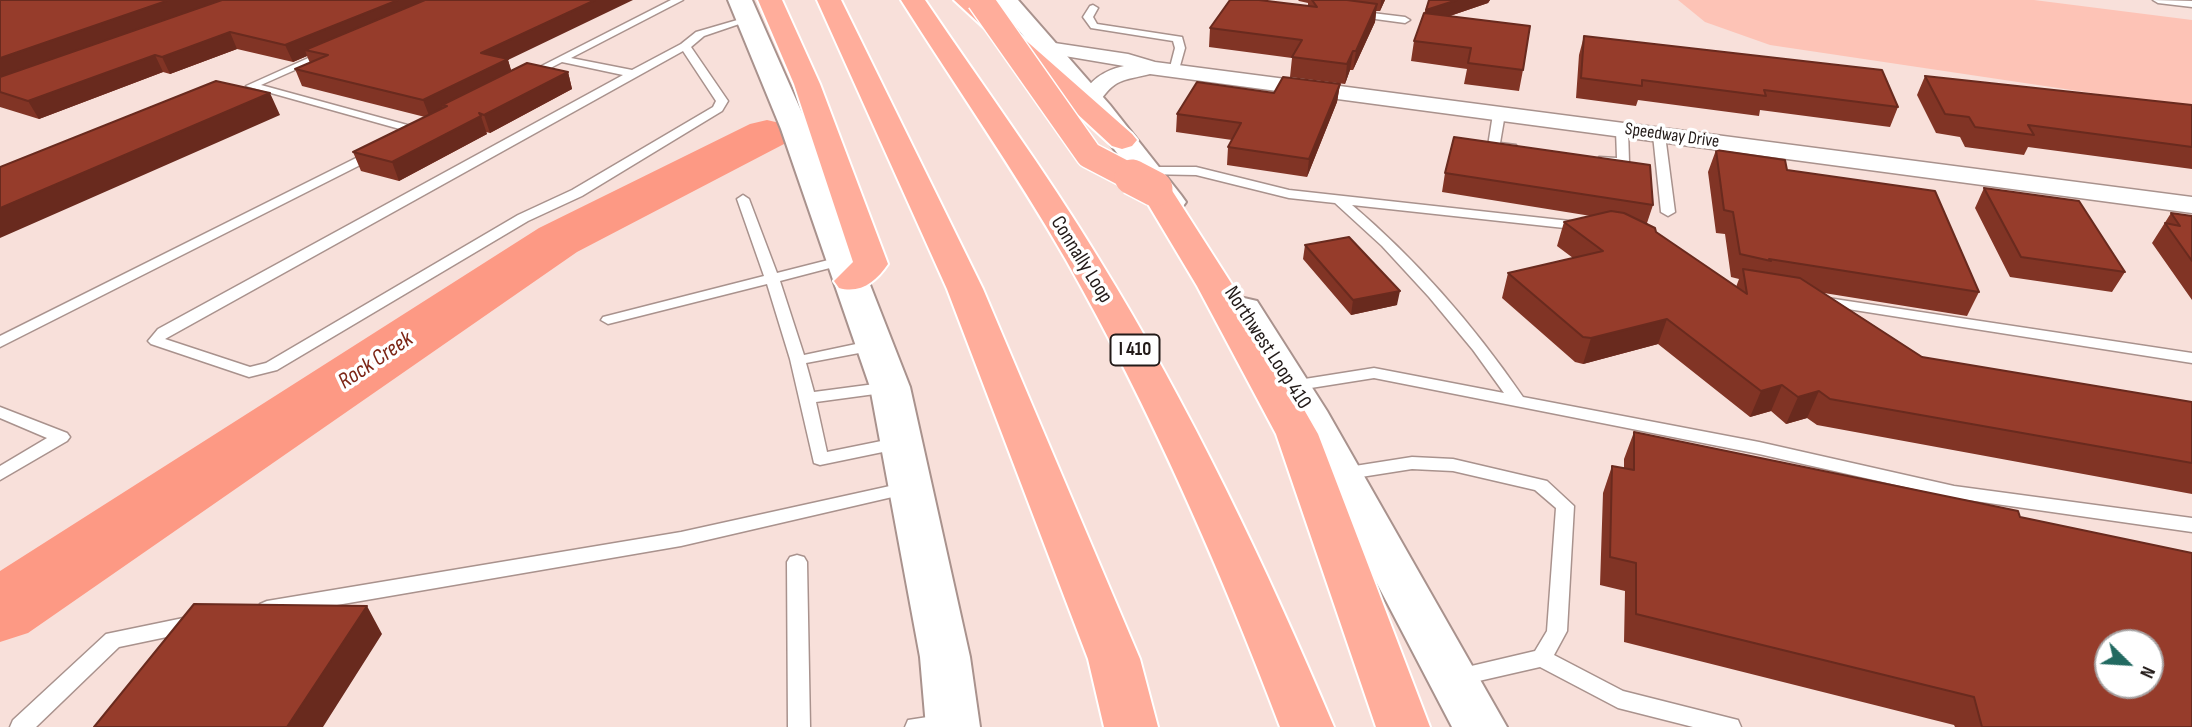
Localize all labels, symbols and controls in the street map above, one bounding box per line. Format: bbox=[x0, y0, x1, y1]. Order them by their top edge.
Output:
street label: Speedway Drive bbox=[1623, 119, 1721, 153]
street label: Connally Loop bbox=[1044, 212, 1118, 308]
street label: Northwest Loop 410 bbox=[1218, 282, 1316, 414]
water label: Rock Creek bbox=[333, 326, 419, 396]
road number: I 410 bbox=[1110, 334, 1160, 366]
north arrow bbox=[2094, 629, 2164, 699]
text: N bbox=[2134, 663, 2159, 681]

